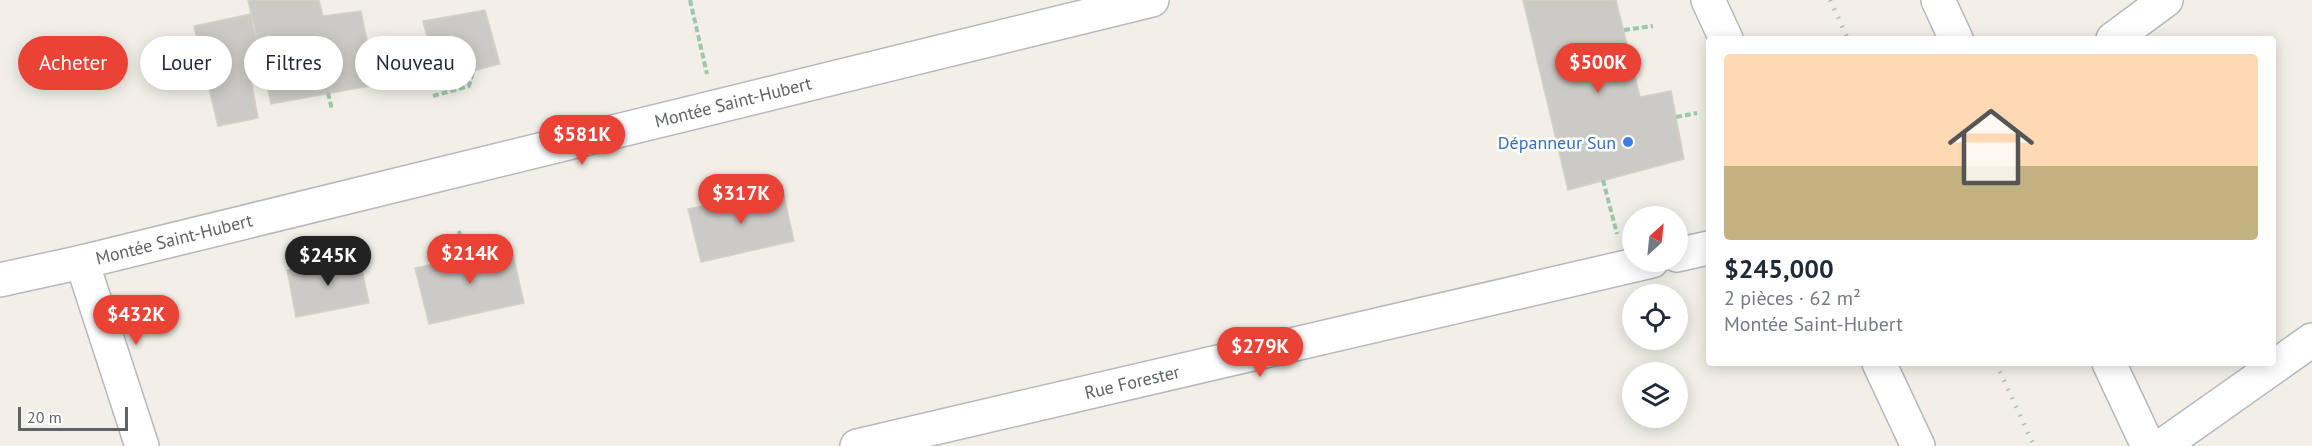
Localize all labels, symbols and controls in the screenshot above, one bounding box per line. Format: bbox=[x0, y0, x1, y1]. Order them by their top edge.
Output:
chip: Acheter bbox=[18, 36, 128, 90]
chip: Louer bbox=[140, 36, 232, 90]
chip: Filtres bbox=[244, 36, 343, 90]
chip: Nouveau bbox=[355, 36, 476, 90]
pin: $500K bbox=[1556, 43, 1640, 94]
text: $500K bbox=[1569, 49, 1627, 75]
street label: Montée Saint-Hubert bbox=[652, 71, 814, 133]
icon: home bbox=[1937, 93, 2045, 201]
pin: $581K bbox=[540, 115, 624, 166]
text: $581K bbox=[553, 121, 611, 147]
place label: Dépanneur Sun bbox=[1498, 131, 1616, 154]
marker: Dépanneur Sun bbox=[1621, 135, 1635, 149]
pin: $317K bbox=[699, 174, 783, 225]
text: $317K bbox=[712, 180, 770, 206]
north arrow bbox=[1622, 206, 1688, 272]
map controls bbox=[1622, 206, 1688, 428]
street label: Montée Saint-Hubert bbox=[93, 208, 255, 270]
pin: $214K bbox=[428, 234, 512, 285]
pin: $245K bbox=[286, 236, 370, 287]
text: $214K bbox=[441, 240, 499, 266]
text: $245K bbox=[299, 242, 357, 268]
text: $245,000 bbox=[1724, 252, 1834, 285]
button: locate bbox=[1622, 284, 1688, 350]
text: 2 pièces · 62 m² bbox=[1724, 285, 1861, 311]
pin: $432K bbox=[94, 295, 178, 346]
text: $432K bbox=[107, 301, 165, 327]
text: Montée Saint-Hubert bbox=[1724, 311, 1903, 337]
pin: $279K bbox=[1218, 327, 1302, 378]
text: $279K bbox=[1231, 333, 1289, 359]
street label: Rue Forester bbox=[1082, 360, 1182, 404]
button: layers bbox=[1622, 362, 1688, 428]
scale bar bbox=[18, 404, 128, 432]
text: 20 m bbox=[27, 407, 62, 427]

